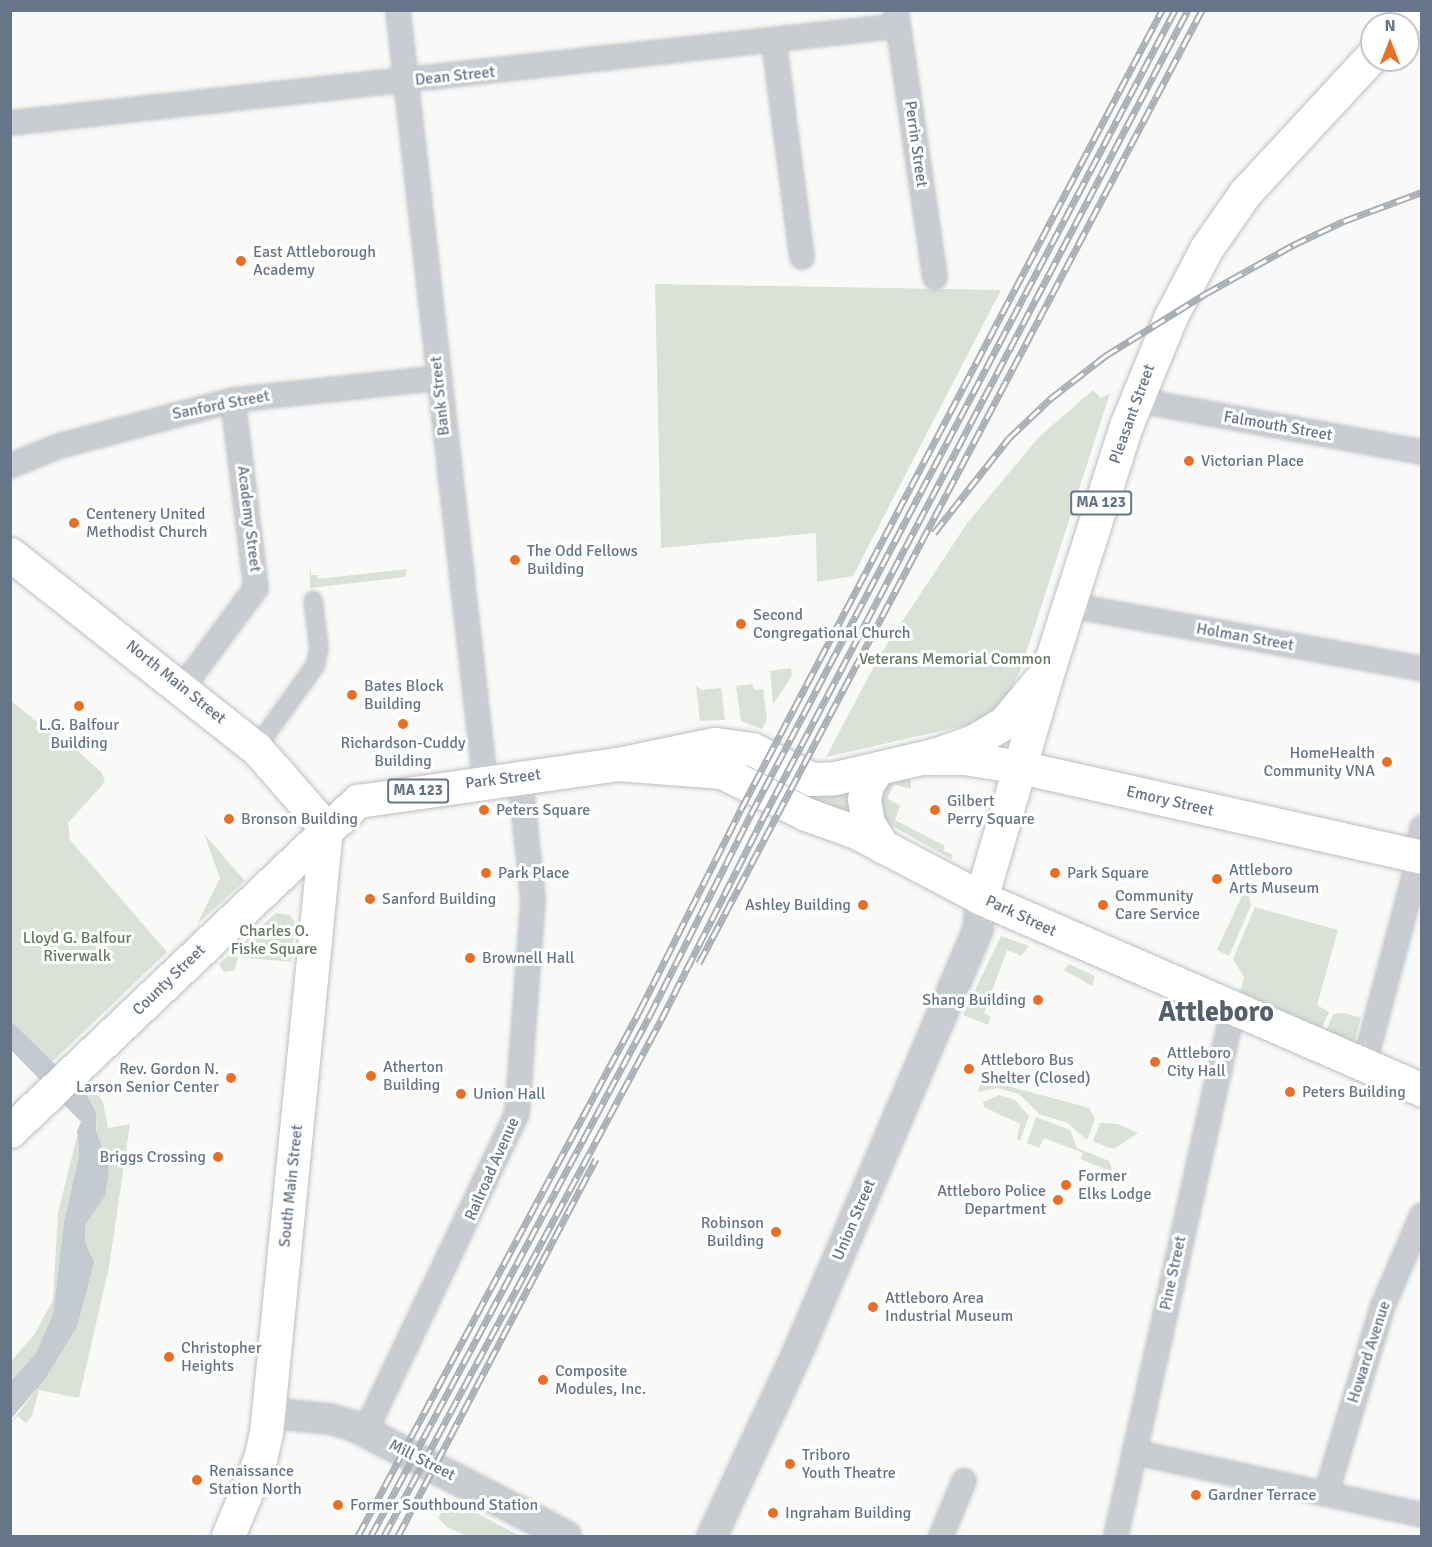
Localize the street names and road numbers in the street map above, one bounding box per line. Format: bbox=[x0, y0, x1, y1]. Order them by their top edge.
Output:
street label: Dean Street bbox=[414, 62, 496, 90]
street label: Perrin Street bbox=[900, 100, 932, 188]
street label: Bank Street bbox=[426, 355, 454, 437]
street label: Pleasant Street bbox=[1105, 362, 1159, 466]
street label: Sanford Street bbox=[171, 386, 271, 424]
street label: Falmouth Street bbox=[1222, 407, 1334, 445]
street label: Academy Street bbox=[233, 465, 265, 573]
road number: MA 123 bbox=[1070, 491, 1132, 515]
street label: Holman Street bbox=[1195, 619, 1295, 655]
street label: North Main Street bbox=[122, 636, 230, 728]
street label: Park Street bbox=[464, 765, 542, 793]
road number: MA 123 bbox=[386, 779, 450, 803]
street label: Emory Street bbox=[1124, 782, 1216, 820]
street label: Park Street bbox=[983, 891, 1059, 941]
street label: County Street bbox=[129, 941, 209, 1019]
street label: Railroad Avenue bbox=[461, 1115, 523, 1223]
street label: South Main Street bbox=[275, 1124, 307, 1248]
street label: Union Street bbox=[828, 1177, 880, 1263]
street label: Pine Street bbox=[1156, 1234, 1190, 1312]
street label: Howard Avenue bbox=[1343, 1299, 1395, 1405]
street label: Mill Street bbox=[386, 1435, 458, 1485]

